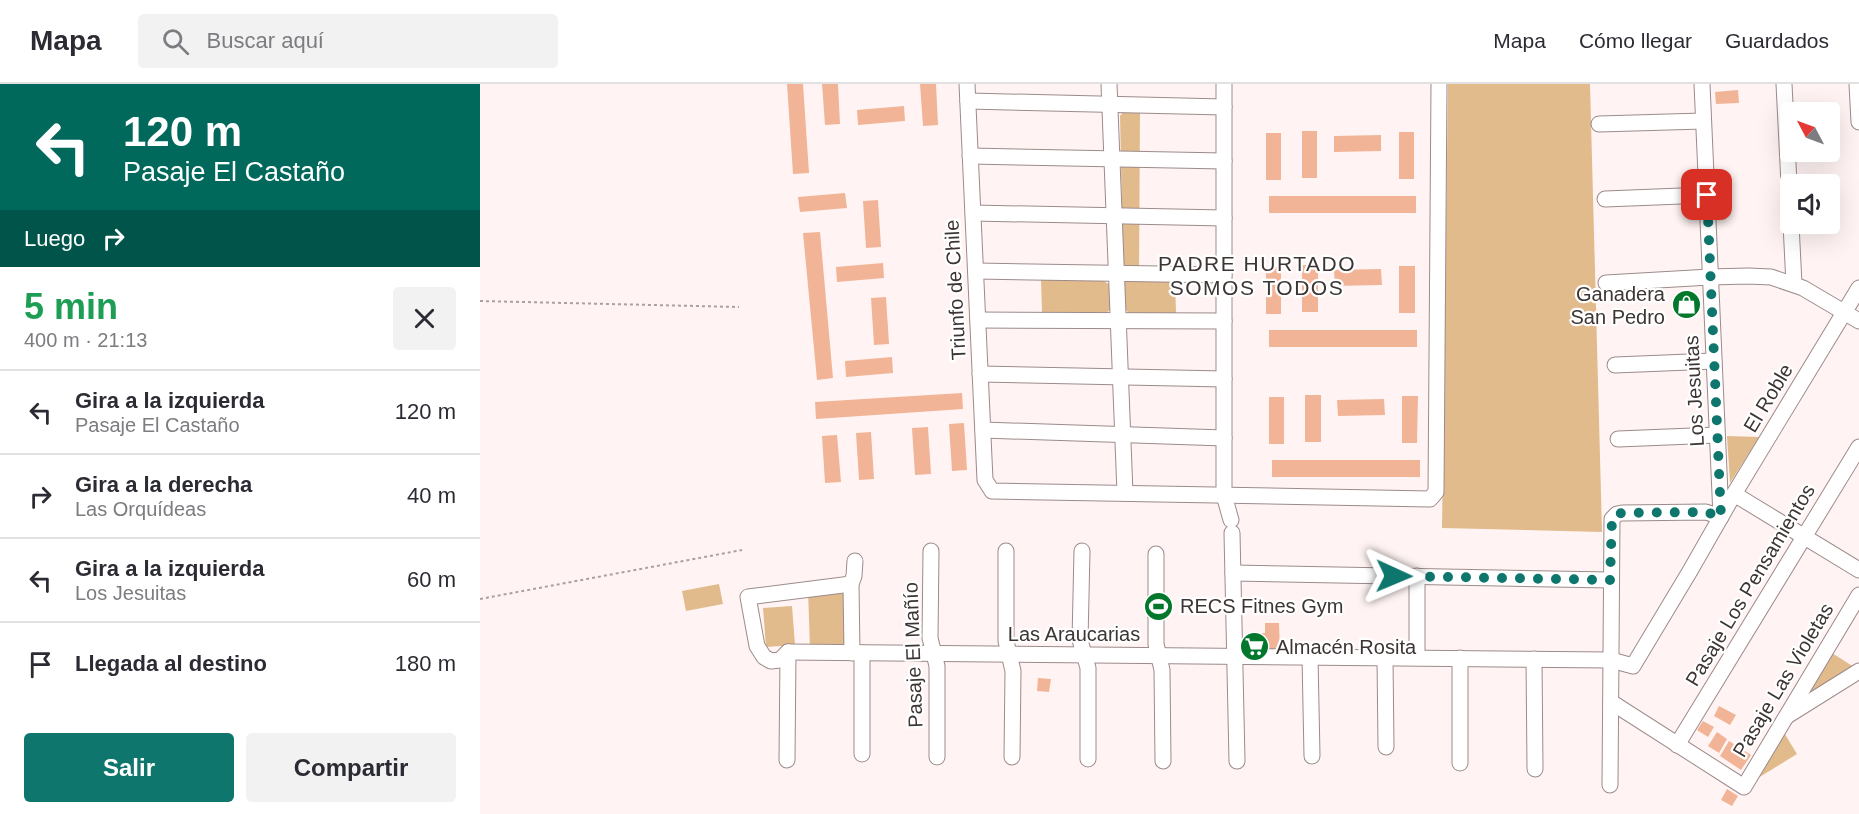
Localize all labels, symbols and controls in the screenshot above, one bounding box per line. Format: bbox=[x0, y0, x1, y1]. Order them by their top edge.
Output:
search box bbox=[138, 14, 558, 68]
text: Mapa bbox=[30, 25, 102, 56]
icon: search bbox=[159, 25, 192, 58]
text: Buscar aquí bbox=[207, 28, 324, 53]
text: Mapa bbox=[1493, 29, 1546, 52]
text: Cómo llegar bbox=[1579, 29, 1692, 52]
text: Guardados bbox=[1725, 29, 1829, 52]
north arrow bbox=[1780, 102, 1840, 162]
map controls bbox=[1780, 102, 1840, 234]
icon: left bbox=[24, 108, 102, 186]
text: 120 m bbox=[123, 108, 242, 155]
text: Pasaje El Castaño bbox=[123, 157, 345, 187]
pin bbox=[1681, 169, 1732, 220]
button: sound bbox=[1780, 174, 1840, 234]
icon: arrive bbox=[1690, 178, 1723, 211]
street label: Triunfo de Chile bbox=[940, 219, 970, 361]
icon: right bbox=[97, 222, 130, 255]
text: Luego bbox=[24, 226, 85, 251]
district label: PADRE HURTADO SOMOS TODOS bbox=[1158, 252, 1356, 299]
place label: Ganadera San Pedro bbox=[1570, 283, 1666, 328]
text: 5 min bbox=[24, 286, 118, 327]
button: close bbox=[393, 287, 456, 350]
shop icon: Ganadera San Pedro bbox=[1670, 289, 1702, 321]
text: 400 m · 21:13 bbox=[24, 329, 147, 351]
street label: Los Jesuitas bbox=[1680, 335, 1708, 447]
street label: El Roble bbox=[1739, 360, 1797, 436]
text: Gira a la izquierda bbox=[75, 388, 265, 413]
icon: left bbox=[24, 396, 57, 429]
text: 120 m bbox=[395, 399, 456, 424]
text: Pasaje El Castaño bbox=[75, 414, 240, 436]
text: Gira a la derecha bbox=[75, 472, 252, 497]
icon: right bbox=[24, 480, 57, 513]
street label: Pasaje Los Pensamientos bbox=[1681, 480, 1819, 690]
text: 40 m bbox=[407, 483, 456, 508]
text: Las Orquídeas bbox=[75, 498, 206, 520]
position arrow bbox=[1362, 544, 1426, 608]
text: Gira a la izquierda bbox=[75, 556, 265, 581]
icon: left bbox=[24, 564, 57, 597]
text: 60 m bbox=[407, 567, 456, 592]
text: Los Jesuitas bbox=[75, 582, 186, 604]
street label: Pasaje El Mañío bbox=[899, 582, 927, 728]
sports icon: RECS Fitnes Gym bbox=[1143, 590, 1175, 622]
place label: RECS Fitnes Gym bbox=[1180, 595, 1343, 617]
street label: Pasaje Las Violetas bbox=[1728, 599, 1838, 761]
street label: Las Araucarias bbox=[1008, 623, 1140, 645]
supermarket icon: Almacén Rosita bbox=[1239, 631, 1271, 663]
place label: Almacén Rosita bbox=[1276, 636, 1417, 658]
icon: arrive bbox=[24, 648, 57, 681]
text: Llegada al destino bbox=[75, 651, 267, 676]
text: 180 m bbox=[395, 651, 456, 676]
button: Salir bbox=[24, 733, 234, 802]
button: Compartir bbox=[246, 733, 456, 802]

